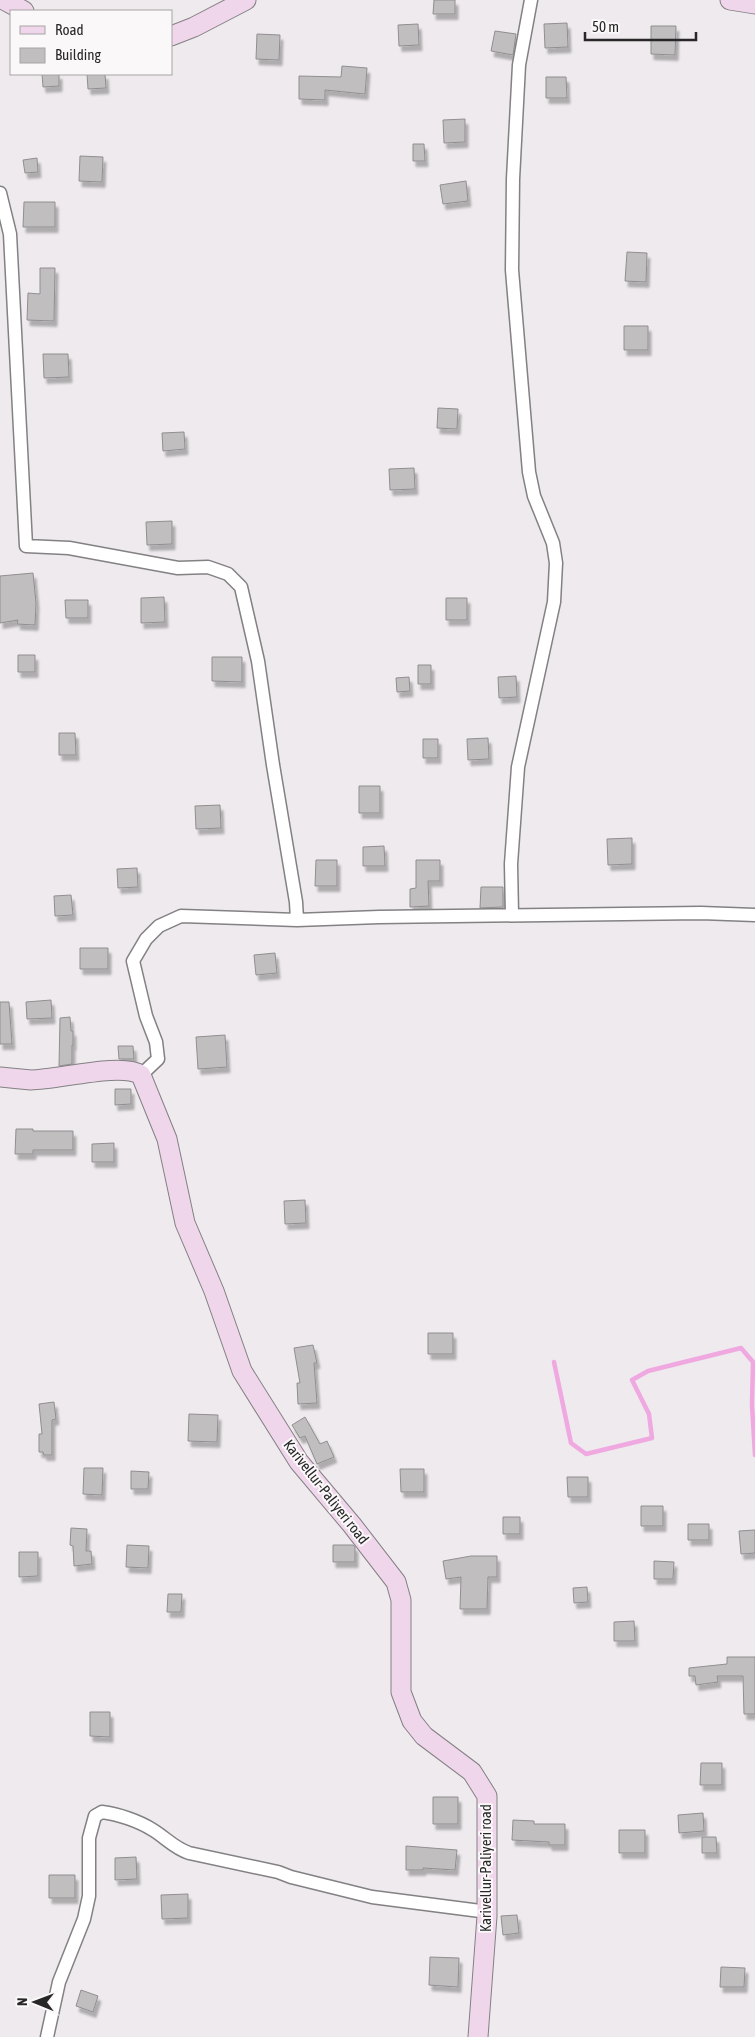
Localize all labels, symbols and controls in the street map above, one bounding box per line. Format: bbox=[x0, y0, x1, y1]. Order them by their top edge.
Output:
legend bbox=[10, 10, 172, 75]
scale bar bbox=[585, 10, 696, 42]
text: 50 m bbox=[592, 18, 619, 35]
text: Road bbox=[55, 21, 84, 38]
text: Building bbox=[55, 46, 101, 63]
street label: Karivellur-Paliyeri road bbox=[280, 1436, 372, 1547]
street label: Karivellur-Paliyeri road bbox=[477, 1804, 494, 1932]
north arrow bbox=[10, 1977, 60, 2027]
text: N bbox=[14, 1998, 30, 2006]

